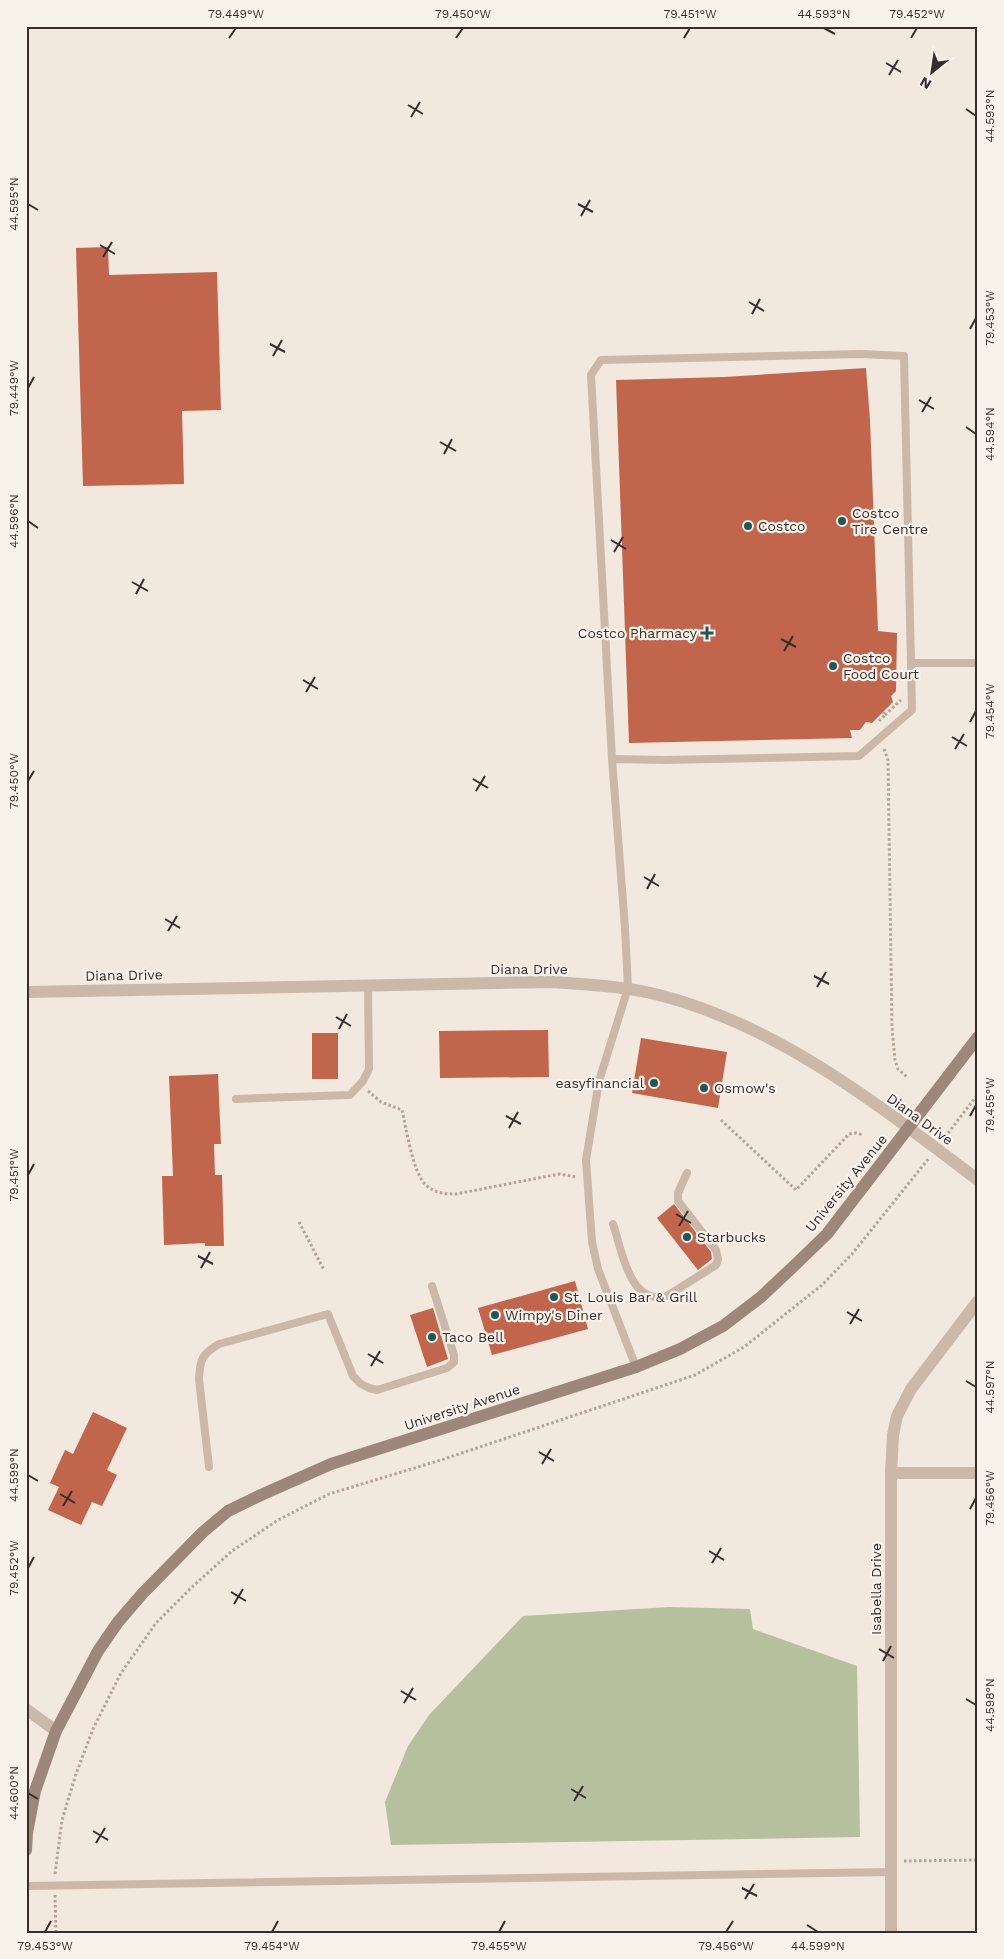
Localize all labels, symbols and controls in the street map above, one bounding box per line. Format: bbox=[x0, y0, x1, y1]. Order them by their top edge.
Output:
text: 79.449°W bbox=[208, 7, 265, 21]
text: 79.450°W bbox=[435, 7, 491, 21]
text: 79.451°W bbox=[663, 7, 717, 21]
text: 44.593°N bbox=[797, 7, 851, 21]
text: 79.452°W bbox=[889, 7, 945, 21]
north arrow bbox=[906, 48, 956, 98]
text: N bbox=[917, 74, 934, 93]
text: 44.593°N bbox=[983, 89, 997, 143]
text: 44.595°N bbox=[7, 177, 21, 231]
text: 79.453°W bbox=[983, 290, 997, 346]
text: 79.449°W bbox=[7, 359, 21, 416]
text: 44.594°N bbox=[983, 407, 997, 461]
text: 44.596°N bbox=[7, 494, 21, 548]
place label: Costco Tire Centre bbox=[852, 505, 928, 537]
marker: Costco Tire Centre bbox=[836, 515, 848, 527]
place label: Costco bbox=[758, 518, 806, 534]
marker: Costco bbox=[742, 520, 754, 532]
place label: Costco Pharmacy bbox=[578, 625, 698, 641]
marker: Costco Pharmacy bbox=[701, 627, 713, 639]
place label: Costco Food Court bbox=[843, 650, 919, 682]
marker: Costco Food Court bbox=[827, 660, 839, 672]
text: 79.454°W bbox=[983, 683, 997, 739]
text: 79.450°W bbox=[7, 753, 21, 809]
street label: Diana Drive bbox=[490, 961, 568, 977]
street label: Diana Drive bbox=[85, 966, 163, 984]
place label: easyfinancial bbox=[556, 1075, 645, 1091]
marker: easyfinancial bbox=[648, 1077, 660, 1089]
text: 79.455°W bbox=[983, 1077, 997, 1133]
place label: Osmow's bbox=[714, 1080, 776, 1096]
marker: Osmow's bbox=[698, 1082, 710, 1094]
street label: Diana Drive bbox=[884, 1090, 956, 1148]
street label: University Avenue bbox=[802, 1131, 890, 1235]
text: 79.451°W bbox=[7, 1148, 21, 1202]
place label: Starbucks bbox=[697, 1229, 766, 1245]
marker: Starbucks bbox=[681, 1231, 693, 1243]
place label: St. Louis Bar & Grill bbox=[564, 1289, 698, 1305]
marker: St. Louis Bar & Grill bbox=[548, 1291, 560, 1303]
place label: Wimpy's Diner bbox=[505, 1307, 603, 1323]
marker: Wimpy's Diner bbox=[489, 1309, 501, 1321]
place label: Taco Bell bbox=[442, 1329, 504, 1345]
marker: Taco Bell bbox=[426, 1331, 438, 1343]
text: 44.597°N bbox=[983, 1361, 997, 1413]
street label: University Avenue bbox=[402, 1381, 522, 1433]
text: 44.599°N bbox=[7, 1448, 21, 1502]
text: 79.456°W bbox=[983, 1470, 997, 1526]
text: 79.452°W bbox=[7, 1540, 21, 1596]
street label: Isabella Drive bbox=[868, 1543, 884, 1635]
text: 44.598°N bbox=[983, 1678, 997, 1732]
text: 44.600°N bbox=[7, 1766, 21, 1820]
text: 79.453°W bbox=[17, 1939, 73, 1953]
text: 79.454°W bbox=[244, 1939, 300, 1953]
text: 79.455°W bbox=[471, 1939, 527, 1953]
text: 79.456°W bbox=[698, 1939, 754, 1953]
text: 44.599°N bbox=[791, 1939, 845, 1953]

